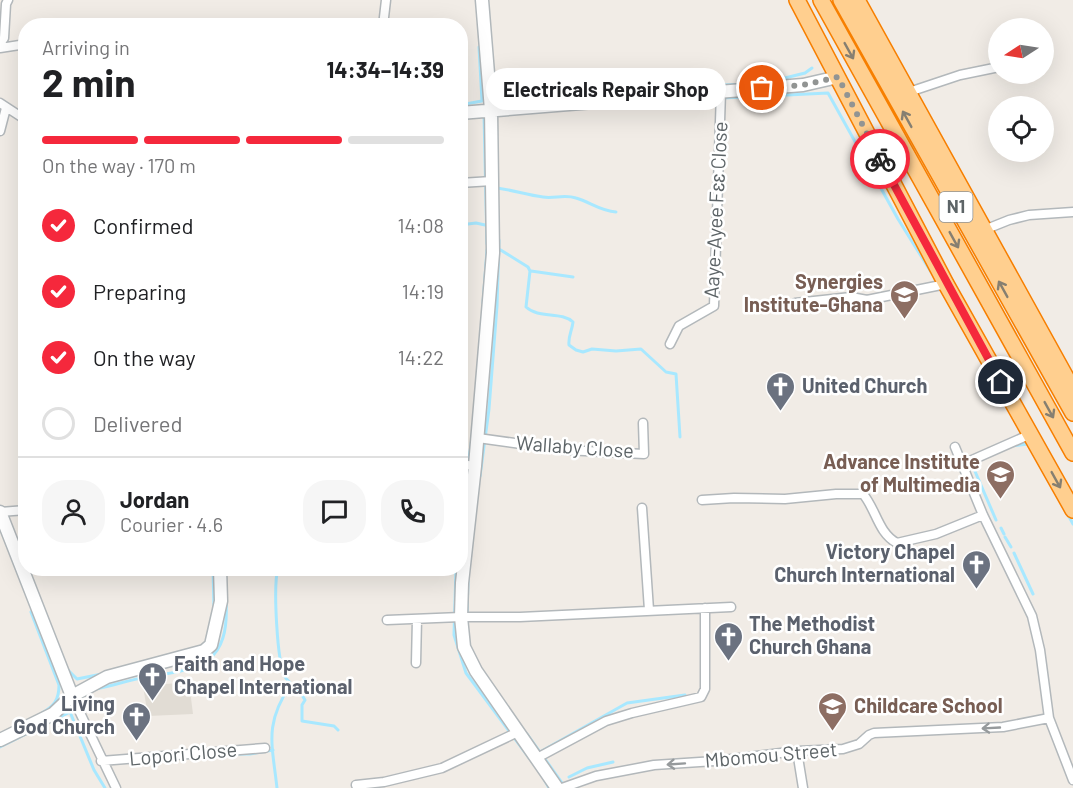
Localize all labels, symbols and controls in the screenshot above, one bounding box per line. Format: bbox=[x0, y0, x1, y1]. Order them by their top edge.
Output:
north arrow bbox=[988, 18, 1054, 84]
map controls bbox=[988, 18, 1054, 162]
text: Arriving in bbox=[42, 35, 130, 59]
one-way arrow bbox=[843, 42, 855, 59]
text: 14:34–14:39 bbox=[327, 56, 444, 82]
text: 2 min bbox=[42, 58, 135, 105]
pin bbox=[736, 62, 787, 113]
callout: Electricals Repair Shop bbox=[486, 67, 726, 109]
icon: bag bbox=[745, 71, 778, 104]
text: Electricals Repair Shop bbox=[503, 77, 709, 101]
button: locate bbox=[988, 96, 1054, 162]
one-way arrow bbox=[901, 111, 913, 128]
street label: Aaye-Ayee Fɛɛ Close bbox=[698, 121, 732, 299]
courier bbox=[850, 129, 910, 189]
icon: bike bbox=[864, 143, 897, 176]
text: On the way · 170 m bbox=[42, 153, 196, 177]
road number: N1 bbox=[940, 192, 972, 222]
icon: check bbox=[42, 209, 75, 242]
text: Confirmed bbox=[93, 212, 193, 238]
text: 14:08 bbox=[397, 213, 444, 237]
one-way arrow bbox=[948, 231, 960, 248]
place label: Synergies Institute-Ghana bbox=[744, 269, 883, 316]
icon: check bbox=[42, 275, 75, 308]
text: Preparing bbox=[93, 278, 186, 304]
school or university icon: Synergies Institute-Ghana bbox=[888, 278, 920, 320]
text: 14:19 bbox=[402, 279, 444, 303]
one-way arrow bbox=[996, 281, 1008, 298]
icon: check bbox=[42, 341, 75, 374]
text: On the way bbox=[93, 344, 196, 370]
text: 14:22 bbox=[398, 345, 444, 369]
pin bbox=[975, 356, 1026, 407]
icon: home bbox=[984, 365, 1017, 398]
church icon: United Church bbox=[765, 370, 797, 412]
place label: United Church bbox=[802, 373, 927, 397]
one-way arrow bbox=[1043, 401, 1055, 418]
text: Delivered bbox=[93, 410, 182, 436]
street label: Wallaby Close bbox=[515, 430, 635, 462]
place label: Advance Institute of Multimedia bbox=[823, 449, 980, 496]
school or university icon: Advance Institute of Multimedia bbox=[985, 458, 1017, 500]
one-way arrow bbox=[1051, 470, 1062, 488]
button: person bbox=[42, 480, 105, 543]
button: chat bbox=[303, 480, 366, 543]
button: phone bbox=[381, 480, 444, 543]
text: Jordan bbox=[120, 486, 189, 512]
text: Courier · 4.6 bbox=[120, 512, 223, 536]
place label: Victory Chapel Church International bbox=[774, 539, 955, 586]
church icon: Victory Chapel Church International bbox=[960, 548, 992, 590]
place label: The Methodist Church Ghana bbox=[749, 611, 875, 658]
church icon: The Methodist Church Ghana bbox=[712, 620, 744, 662]
place label: Faith and Hope Chapel International bbox=[174, 651, 353, 698]
church icon: Faith and Hope Chapel International bbox=[137, 660, 169, 702]
school or university icon: Childcare School bbox=[817, 690, 849, 732]
place label: Living God Church bbox=[13, 691, 115, 738]
place label: Childcare School bbox=[854, 693, 1003, 717]
church icon: Living God Church bbox=[120, 700, 152, 742]
one-way arrow bbox=[982, 722, 1002, 733]
street label: Lopori Close bbox=[128, 736, 238, 770]
street label: Mbomou Street bbox=[704, 736, 838, 772]
one-way arrow bbox=[666, 759, 686, 770]

